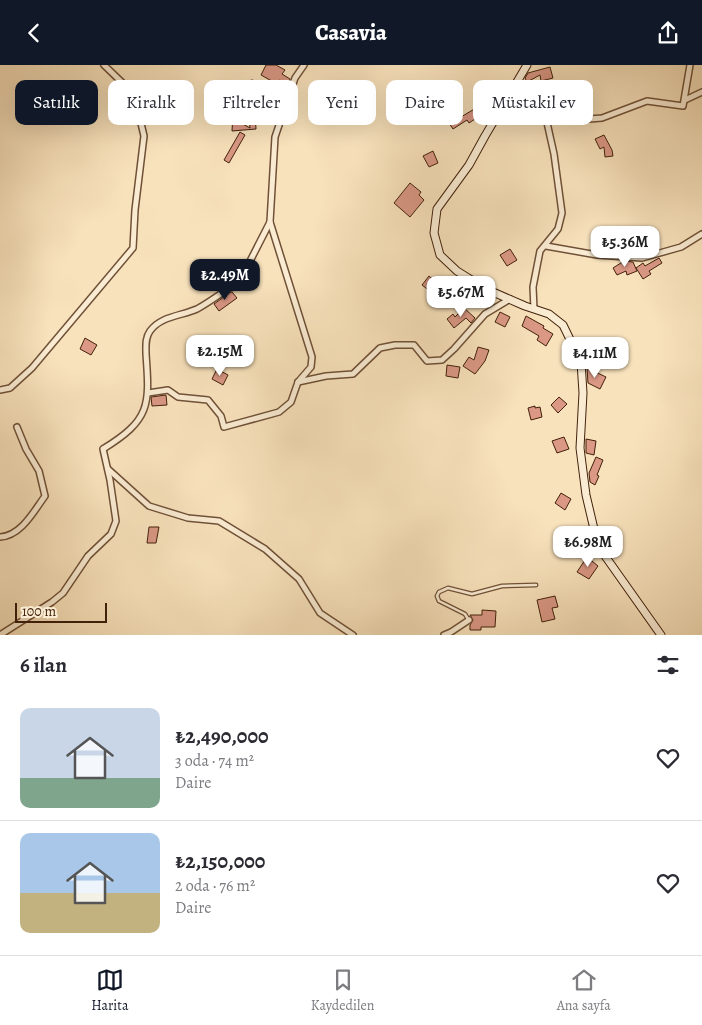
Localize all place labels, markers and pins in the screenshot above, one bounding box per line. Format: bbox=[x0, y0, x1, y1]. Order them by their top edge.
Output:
pin: ₺5.36M bbox=[584, 225, 666, 268]
pin: ₺2.49M bbox=[184, 259, 266, 301]
pin: ₺5.67M bbox=[420, 275, 502, 318]
pin: ₺2.15M bbox=[179, 335, 261, 377]
pin: ₺4.11M bbox=[554, 337, 636, 379]
pin: ₺6.98M bbox=[547, 525, 629, 568]

